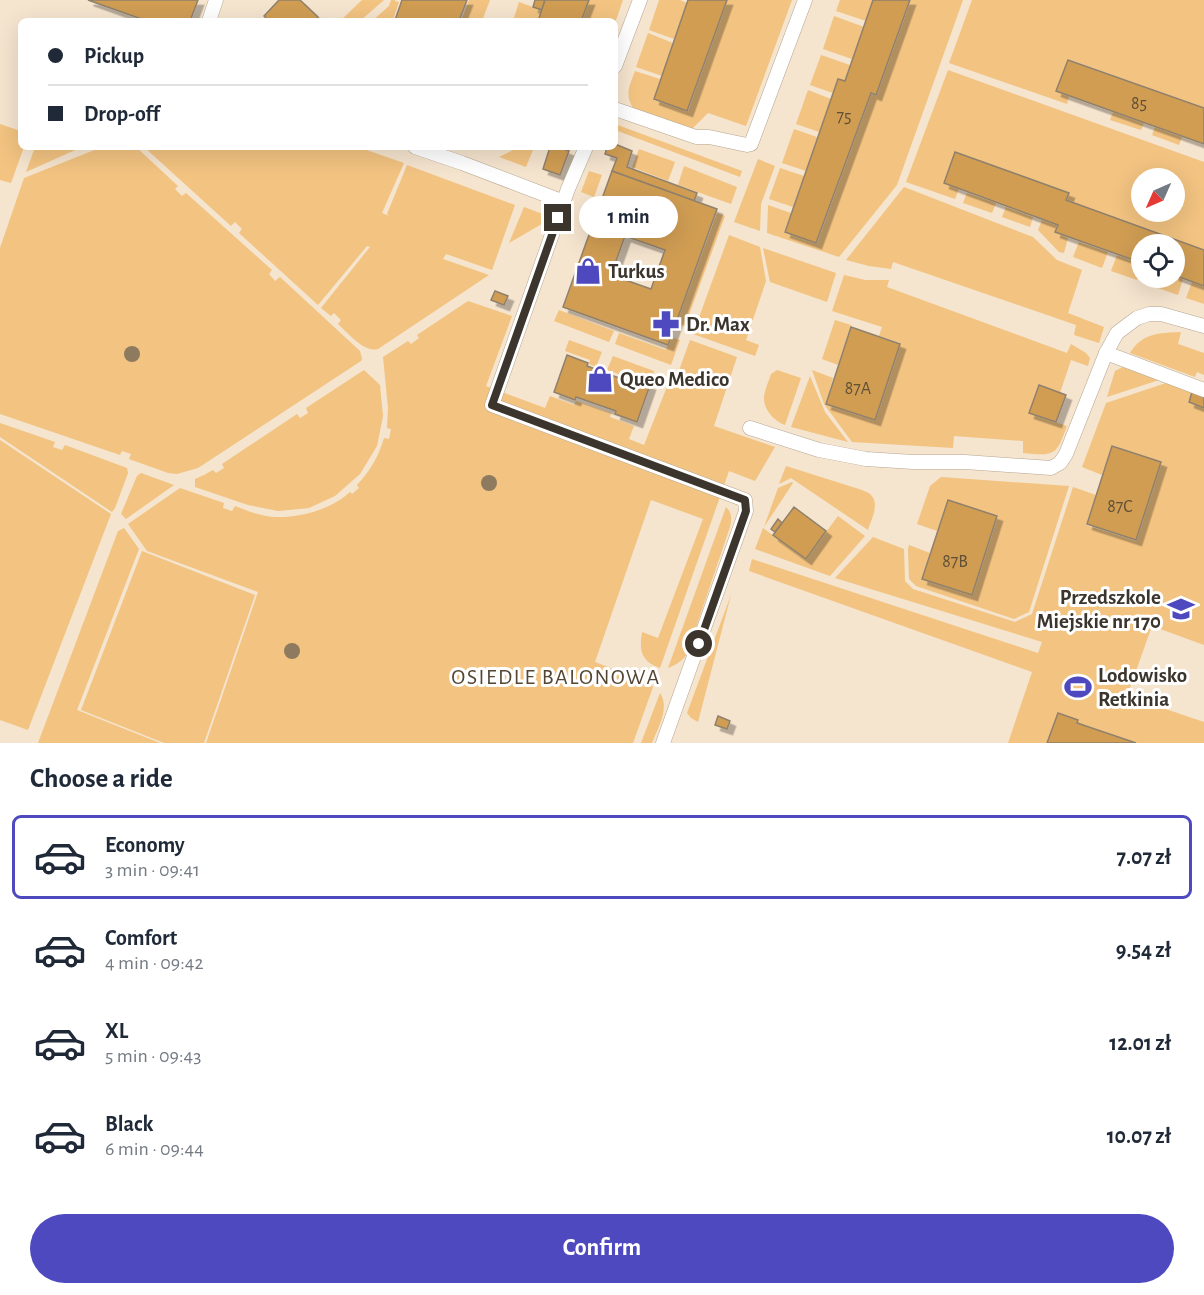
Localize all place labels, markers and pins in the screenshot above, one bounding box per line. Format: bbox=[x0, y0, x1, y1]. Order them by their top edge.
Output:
shop icon: Turkus bbox=[573, 256, 603, 286]
place label: Turkus bbox=[608, 261, 665, 282]
pharmacy icon: Dr. Max bbox=[651, 309, 681, 339]
place label: Dr. Max bbox=[686, 314, 750, 335]
shop icon: Queo Medico bbox=[585, 364, 615, 394]
place label: Queo Medico bbox=[620, 369, 729, 391]
place label: Przedszkole Miejskie nr 170 bbox=[1037, 587, 1161, 632]
school or university icon: Przedszkole Miejskie nr 170 bbox=[1166, 594, 1196, 624]
place label: Lodowisko Retkinia bbox=[1098, 665, 1187, 710]
sports icon: Lodowisko Retkinia bbox=[1063, 672, 1093, 702]

